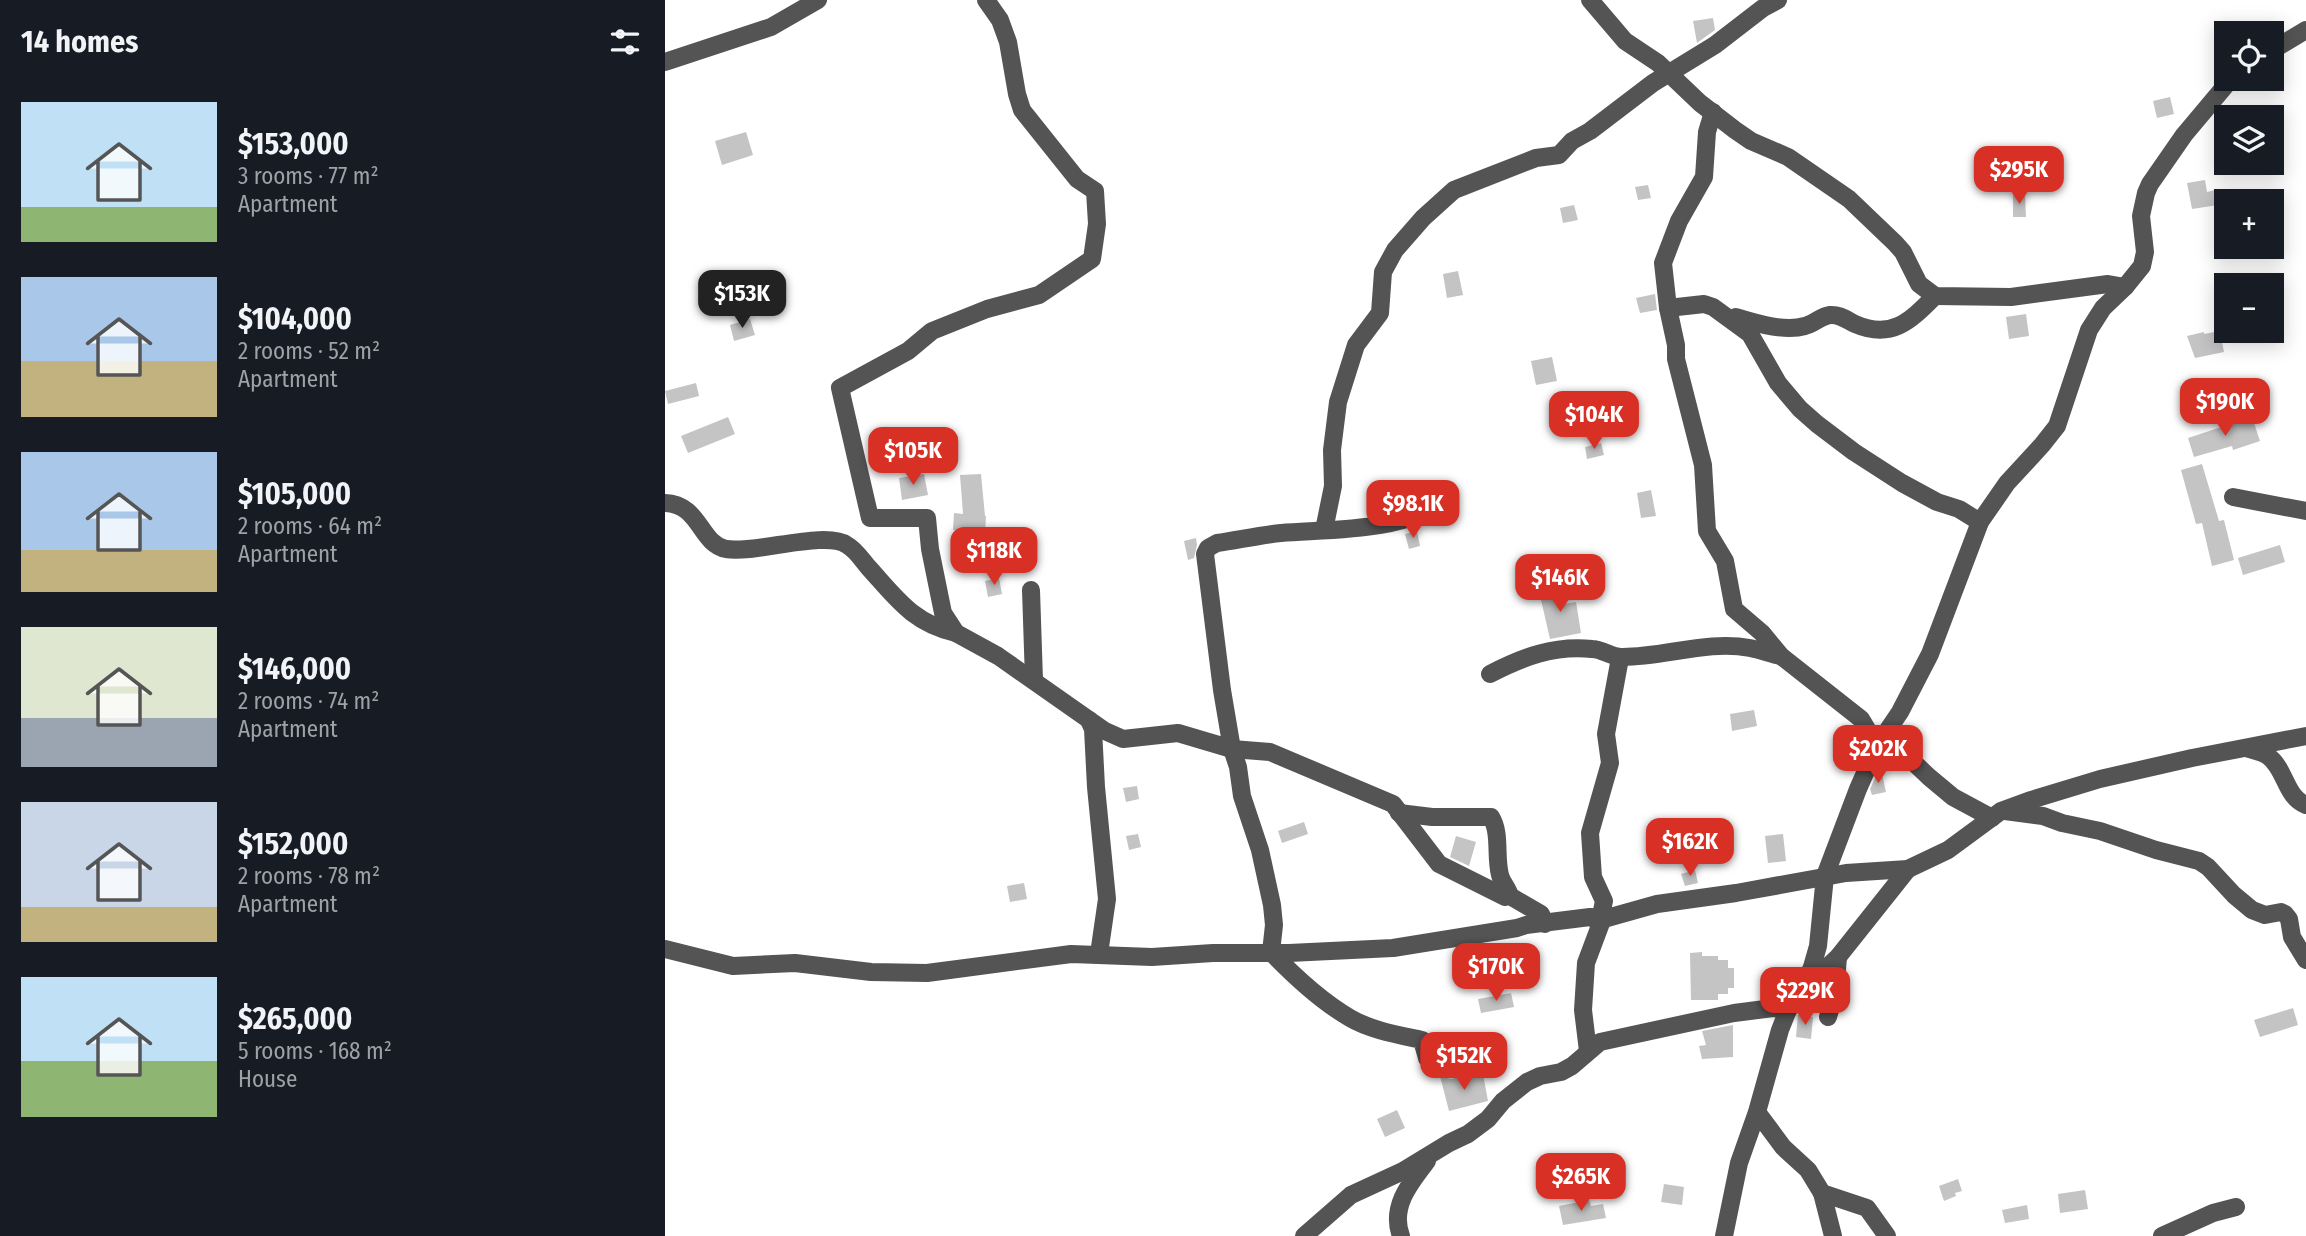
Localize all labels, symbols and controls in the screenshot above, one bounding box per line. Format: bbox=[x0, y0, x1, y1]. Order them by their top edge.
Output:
map controls bbox=[2214, 21, 2284, 343]
button: locate bbox=[2214, 21, 2284, 91]
icon: filters bbox=[606, 23, 644, 61]
text: 14 homes bbox=[21, 24, 138, 60]
button: layers bbox=[2214, 105, 2284, 175]
text: $153,000 bbox=[238, 126, 349, 162]
icon: home bbox=[77, 130, 161, 214]
pin: $295K bbox=[1970, 146, 2068, 206]
text: $295K bbox=[1990, 155, 2048, 183]
text: 3 rooms · 77 m² bbox=[238, 162, 379, 190]
button: + bbox=[2214, 189, 2284, 259]
text: Apartment bbox=[238, 190, 338, 218]
pin: $153K bbox=[693, 270, 791, 330]
button: − bbox=[2214, 273, 2284, 343]
text: $153K bbox=[714, 279, 770, 307]
text: $104,000 bbox=[238, 301, 352, 337]
icon: home bbox=[77, 305, 161, 389]
text: 2 rooms · 52 m² bbox=[238, 337, 380, 365]
text: Apartment bbox=[238, 365, 338, 393]
pin: $190K bbox=[2176, 378, 2274, 438]
text: $190K bbox=[2196, 387, 2254, 415]
pin: $104K bbox=[1545, 392, 1643, 451]
text: $104K bbox=[1565, 400, 1623, 428]
pin: $105K bbox=[864, 428, 962, 487]
text: $105K bbox=[884, 436, 942, 464]
text: $105,000 bbox=[238, 476, 351, 512]
icon: home bbox=[77, 480, 161, 564]
pin: $98.1K bbox=[1356, 480, 1470, 540]
text: $98.1K bbox=[1382, 489, 1444, 517]
text: 2 rooms · 64 m² bbox=[238, 512, 382, 540]
pin: $118K bbox=[945, 528, 1043, 587]
text: $118K bbox=[966, 536, 1022, 564]
text: Apartment bbox=[238, 540, 338, 568]
pin: $146K bbox=[1511, 554, 1609, 614]
text: $146K bbox=[1531, 563, 1589, 591]
text: $146,000 bbox=[238, 651, 351, 687]
icon: home bbox=[77, 655, 161, 739]
text: 2 rooms · 74 m² bbox=[238, 687, 379, 715]
text: Apartment bbox=[238, 715, 338, 743]
pin: $202K bbox=[1829, 726, 1927, 785]
text: $202K bbox=[1849, 734, 1907, 762]
pin: $162K bbox=[1641, 818, 1739, 878]
text: $152,000 bbox=[238, 826, 348, 862]
text: $162K bbox=[1662, 827, 1718, 855]
icon: home bbox=[77, 830, 161, 914]
text: 2 rooms · 78 m² bbox=[238, 862, 380, 890]
text: Apartment bbox=[238, 890, 338, 918]
pin: $170K bbox=[1447, 944, 1545, 1003]
text: $170K bbox=[1468, 952, 1524, 980]
pin: $229K bbox=[1756, 968, 1854, 1027]
text: $229K bbox=[1776, 976, 1834, 1004]
text: $265,000 bbox=[238, 1001, 352, 1037]
icon: home bbox=[77, 1005, 161, 1089]
pin: $152K bbox=[1415, 1032, 1513, 1092]
text: 5 rooms · 168 m² bbox=[238, 1037, 392, 1065]
text: $152K bbox=[1436, 1041, 1492, 1069]
text: House bbox=[238, 1065, 297, 1093]
pin: $265K bbox=[1532, 1154, 1630, 1213]
text: $265K bbox=[1552, 1162, 1610, 1190]

